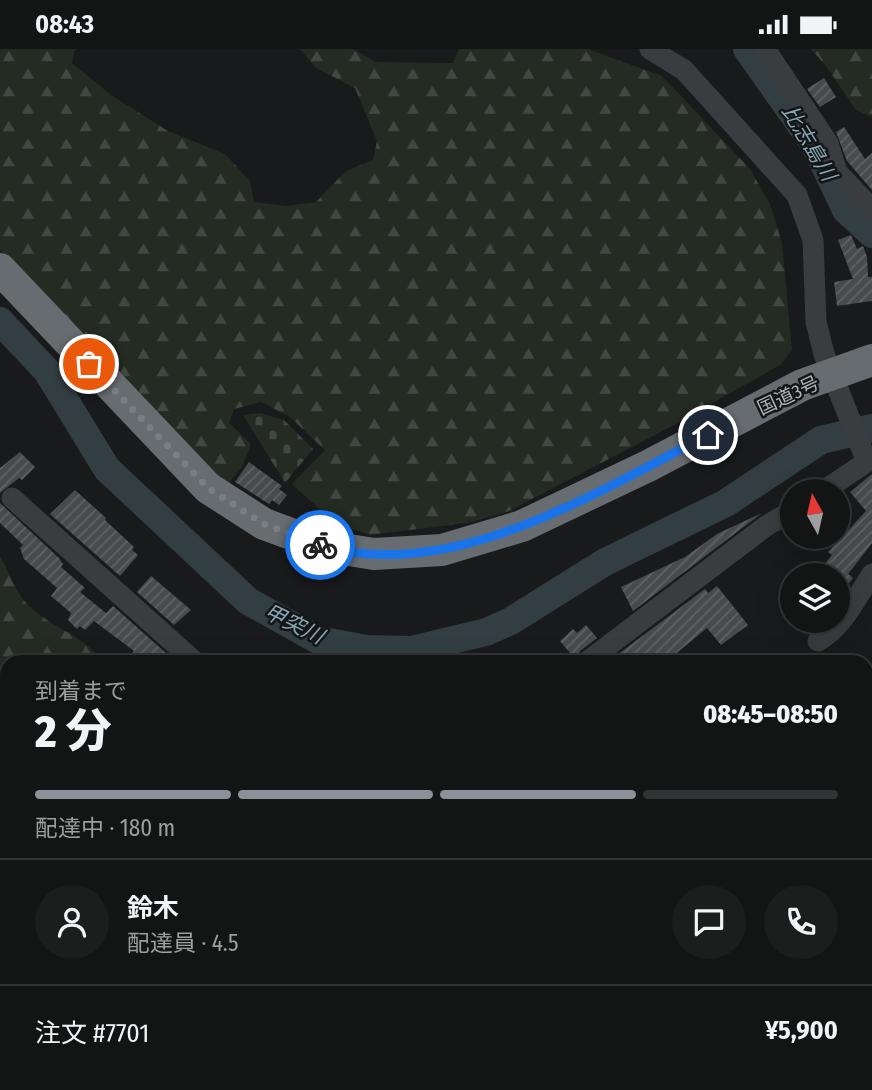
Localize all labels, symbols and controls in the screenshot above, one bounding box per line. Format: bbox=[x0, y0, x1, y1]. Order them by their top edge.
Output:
text: 08:43 bbox=[35, 9, 94, 40]
water label: 比志島川 bbox=[776, 100, 843, 187]
pin bbox=[59, 334, 119, 394]
icon: bag bbox=[70, 345, 108, 383]
street label: 国道3号 bbox=[754, 371, 823, 420]
pin bbox=[678, 405, 738, 465]
icon: home bbox=[689, 416, 727, 454]
north arrow bbox=[780, 479, 850, 549]
map controls bbox=[780, 479, 850, 633]
courier bbox=[285, 510, 355, 580]
icon: bike bbox=[301, 526, 339, 564]
button: layers bbox=[780, 563, 850, 633]
water label: 甲突川 bbox=[260, 599, 330, 650]
text: 到着まで bbox=[35, 677, 127, 705]
text: 08:45–08:50 bbox=[703, 699, 838, 730]
text: 2 分 bbox=[35, 704, 112, 759]
text: 配達中 · 180 m bbox=[35, 814, 175, 842]
button: person bbox=[35, 885, 109, 959]
button: chat bbox=[672, 885, 746, 959]
button: phone bbox=[764, 885, 838, 959]
text: 鈴木 bbox=[127, 893, 179, 924]
text: 配達員 · 4.5 bbox=[127, 929, 238, 957]
text: ¥5,900 bbox=[765, 1015, 838, 1046]
text: 注文 #7701 bbox=[35, 1018, 149, 1049]

